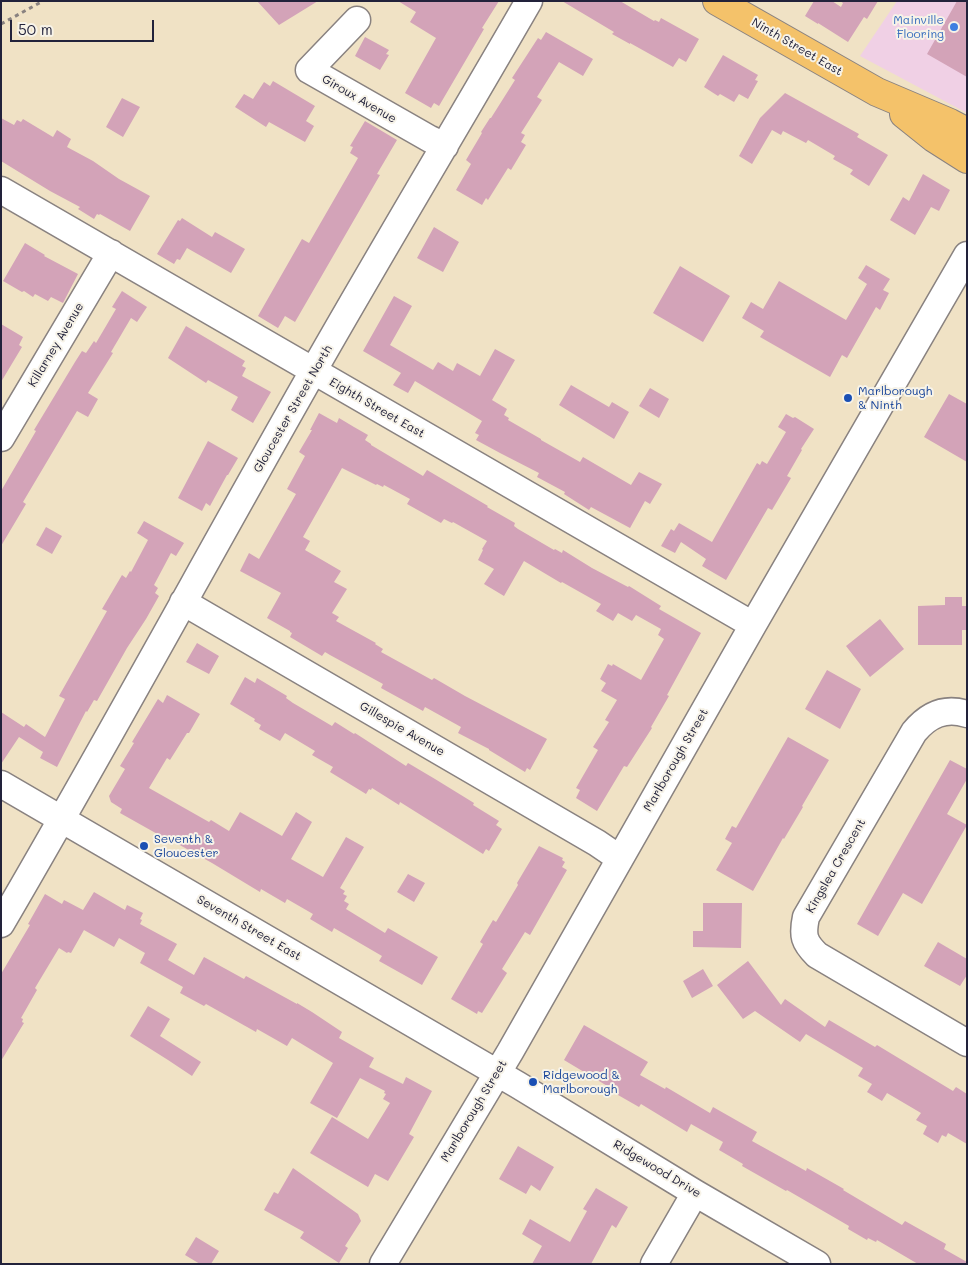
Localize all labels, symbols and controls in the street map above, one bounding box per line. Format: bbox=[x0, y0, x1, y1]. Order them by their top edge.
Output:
scale bar bbox=[12, 10, 156, 42]
place label: Mainville Flooring bbox=[893, 13, 944, 41]
street label: Ninth Street East bbox=[749, 15, 845, 79]
text: 50 m bbox=[18, 19, 53, 39]
marker: Mainville Flooring bbox=[948, 21, 960, 33]
street label: Giroux Avenue bbox=[319, 72, 399, 126]
street label: Killarney Avenue bbox=[25, 300, 87, 390]
street label: Gloucester Street North bbox=[251, 343, 335, 475]
street label: Eighth Street East bbox=[327, 375, 427, 441]
place label: Marlborough & Ninth bbox=[858, 384, 932, 412]
marker: Marlborough & Ninth bbox=[842, 392, 854, 404]
street label: Gillespie Avenue bbox=[357, 699, 447, 759]
street label: Marlborough Street bbox=[641, 706, 711, 814]
street label: Kingslea Crescent bbox=[803, 816, 869, 916]
place label: Seventh & Gloucester bbox=[154, 832, 219, 860]
marker: Seventh & Gloucester bbox=[138, 840, 150, 852]
street label: Seventh Street East bbox=[194, 892, 304, 964]
street label: Marlborough Street bbox=[438, 1057, 510, 1165]
place label: Ridgewood & Marlborough bbox=[543, 1068, 620, 1096]
marker: Ridgewood & Marlborough bbox=[527, 1076, 539, 1088]
street label: Ridgewood Drive bbox=[610, 1137, 704, 1201]

